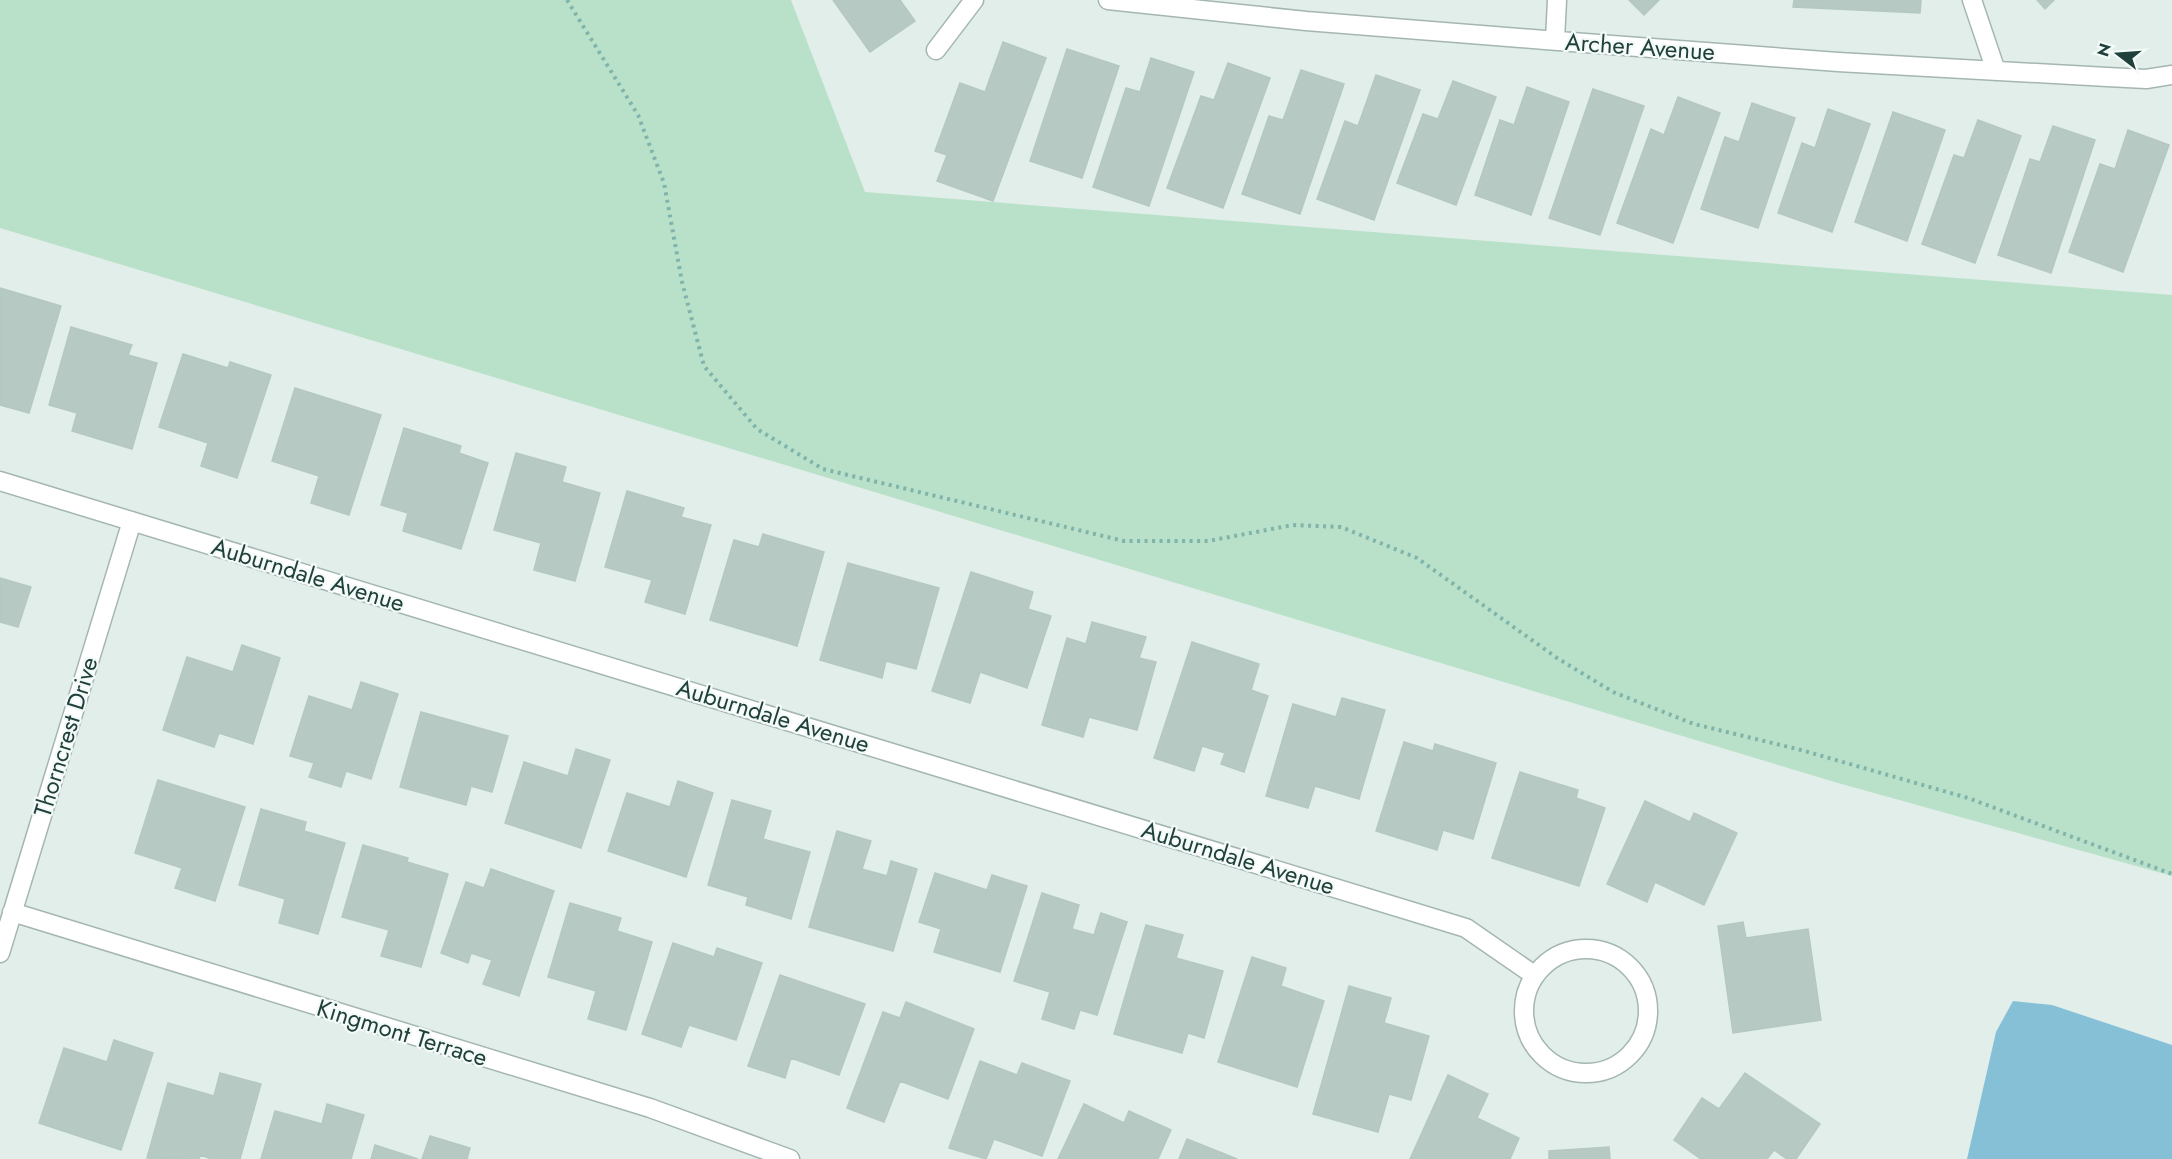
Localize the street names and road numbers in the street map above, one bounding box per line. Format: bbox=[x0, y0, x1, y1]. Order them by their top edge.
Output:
street label: Archer Avenue bbox=[1564, 24, 1716, 69]
street label: Auburndale Avenue bbox=[207, 529, 409, 621]
street label: Thorncrest Drive bbox=[25, 653, 106, 821]
street label: Auburndale Avenue bbox=[672, 670, 874, 762]
street label: Auburndale Avenue bbox=[1137, 812, 1339, 904]
street label: Kingmont Terrace bbox=[313, 990, 492, 1075]

